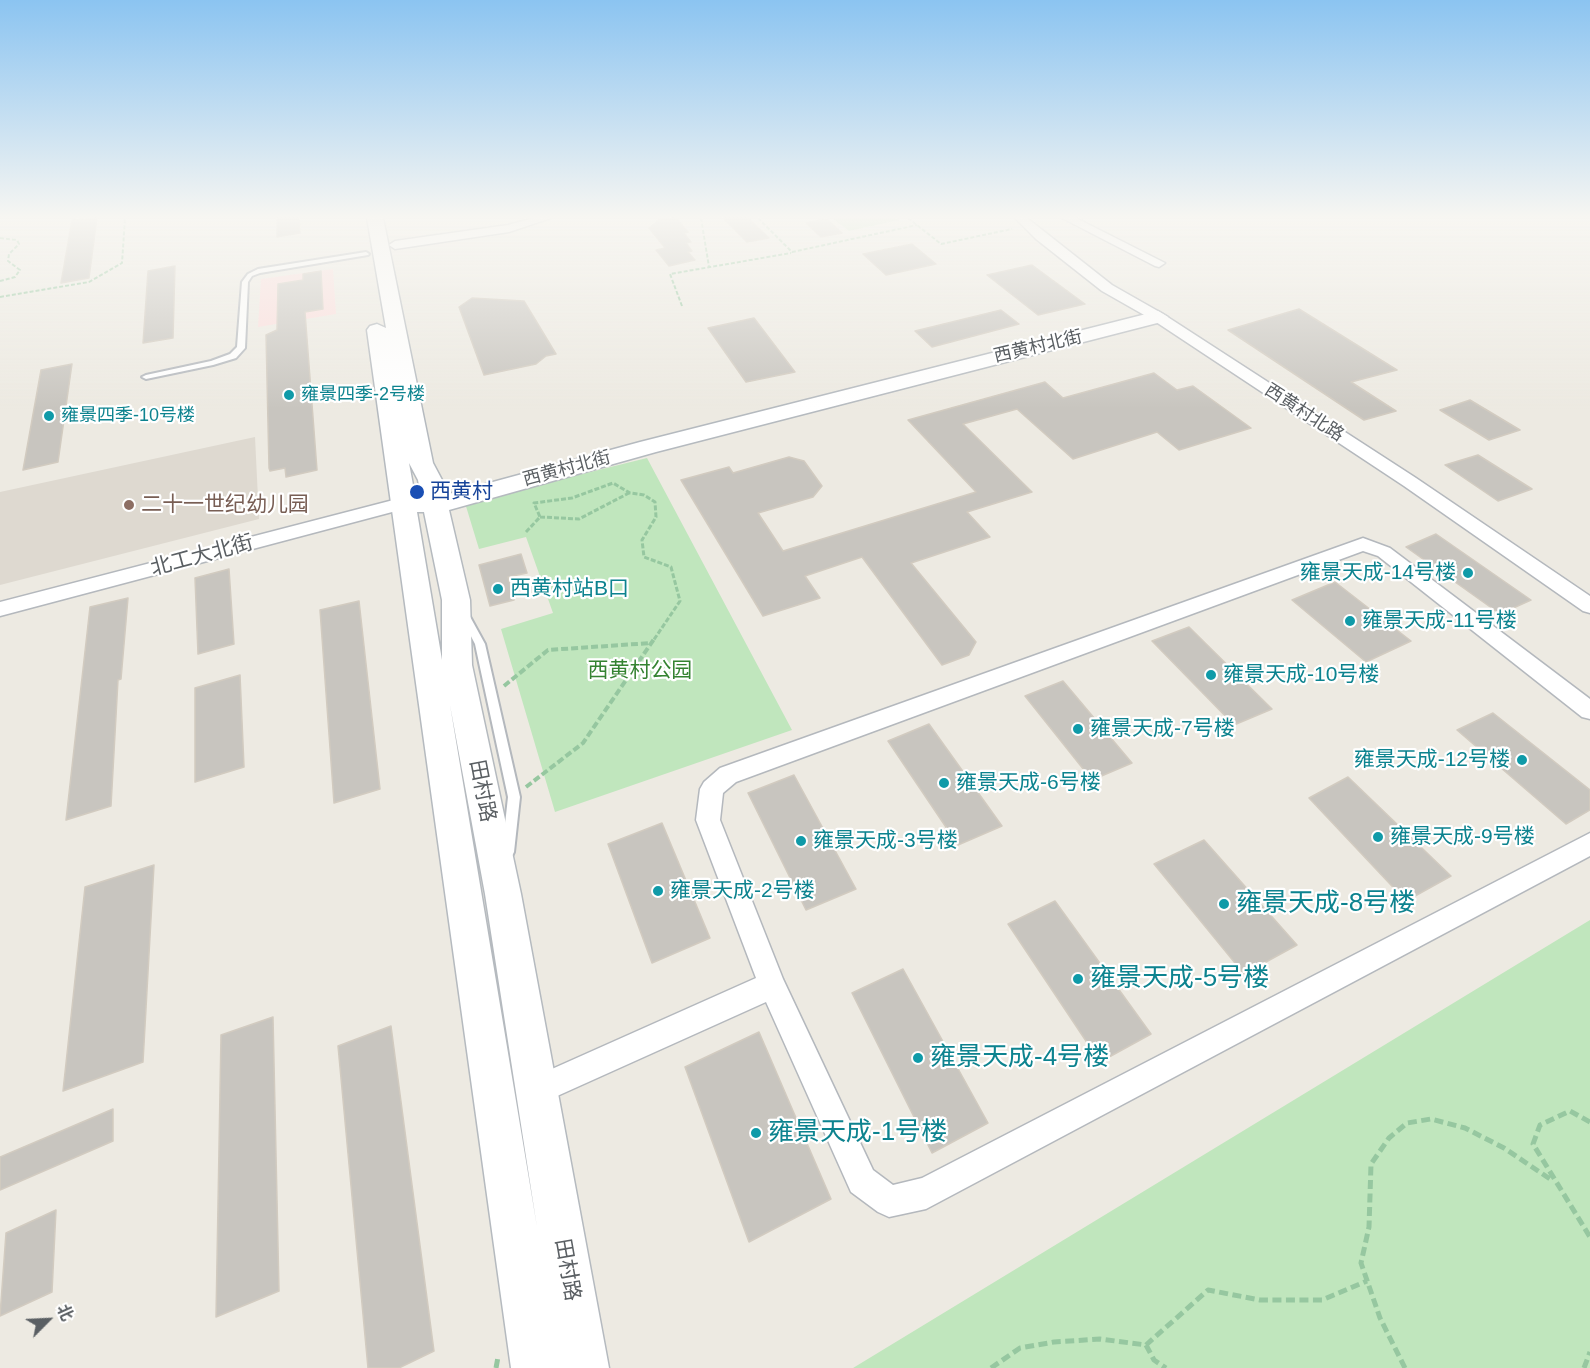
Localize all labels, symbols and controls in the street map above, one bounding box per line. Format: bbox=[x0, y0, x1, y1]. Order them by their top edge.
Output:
street label: 西黄村北街 bbox=[992, 326, 1084, 368]
street label: 西黄村北路 bbox=[1260, 379, 1348, 447]
place label: 雍景四季-2号楼 bbox=[301, 384, 425, 406]
marker: 雍景四季-2号楼 bbox=[282, 388, 296, 402]
place label: 雍景四季-10号楼 bbox=[61, 405, 195, 427]
marker: 雍景四季-10号楼 bbox=[42, 409, 56, 423]
street label: 西黄村北街 bbox=[521, 447, 613, 491]
place label: 西黄村 bbox=[430, 479, 493, 505]
marker: 西黄村 bbox=[408, 483, 426, 501]
place label: 二十一世纪幼儿园 bbox=[141, 492, 309, 518]
marker: 二十一世纪幼儿园 bbox=[122, 498, 136, 512]
street label: 北工大北街 bbox=[148, 530, 256, 582]
place label: 雍景天成-14号楼 bbox=[1300, 560, 1456, 586]
marker: 雍景天成-14号楼 bbox=[1461, 566, 1475, 580]
place label: 西黄村站B口 bbox=[510, 576, 629, 602]
marker: 西黄村站B口 bbox=[491, 582, 505, 596]
place label: 雍景天成-11号楼 bbox=[1362, 608, 1517, 634]
marker: 雍景天成-11号楼 bbox=[1343, 614, 1357, 628]
park label: 西黄村公园 bbox=[588, 658, 692, 684]
place label: 雍景天成-10号楼 bbox=[1223, 662, 1379, 688]
marker: 雍景天成-10号楼 bbox=[1204, 668, 1218, 682]
place label: 雍景天成-7号楼 bbox=[1090, 716, 1235, 742]
marker: 雍景天成-7号楼 bbox=[1071, 722, 1085, 736]
place label: 雍景天成-12号楼 bbox=[1354, 747, 1510, 773]
marker: 雍景天成-12号楼 bbox=[1515, 753, 1529, 767]
street label: 田村路 bbox=[464, 758, 500, 824]
place label: 雍景天成-6号楼 bbox=[956, 770, 1101, 796]
marker: 雍景天成-6号楼 bbox=[937, 776, 951, 790]
place label: 雍景天成-9号楼 bbox=[1390, 824, 1535, 850]
place label: 雍景天成-3号楼 bbox=[813, 828, 958, 854]
marker: 雍景天成-9号楼 bbox=[1371, 830, 1385, 844]
marker: 雍景天成-3号楼 bbox=[794, 834, 808, 848]
place label: 雍景天成-2号楼 bbox=[670, 878, 815, 904]
marker: 雍景天成-2号楼 bbox=[651, 884, 665, 898]
place label: 雍景天成-8号楼 bbox=[1236, 888, 1415, 920]
marker: 雍景天成-8号楼 bbox=[1217, 897, 1231, 911]
place label: 雍景天成-5号楼 bbox=[1090, 963, 1269, 995]
marker: 雍景天成-5号楼 bbox=[1071, 972, 1085, 986]
place label: 雍景天成-4号楼 bbox=[930, 1042, 1109, 1074]
marker: 雍景天成-4号楼 bbox=[911, 1051, 925, 1065]
place label: 雍景天成-1号楼 bbox=[768, 1117, 947, 1149]
marker: 雍景天成-1号楼 bbox=[749, 1126, 763, 1140]
street label: 田村路 bbox=[549, 1237, 585, 1303]
north arrow bbox=[18, 1290, 78, 1350]
text: 北 bbox=[54, 1302, 76, 1323]

